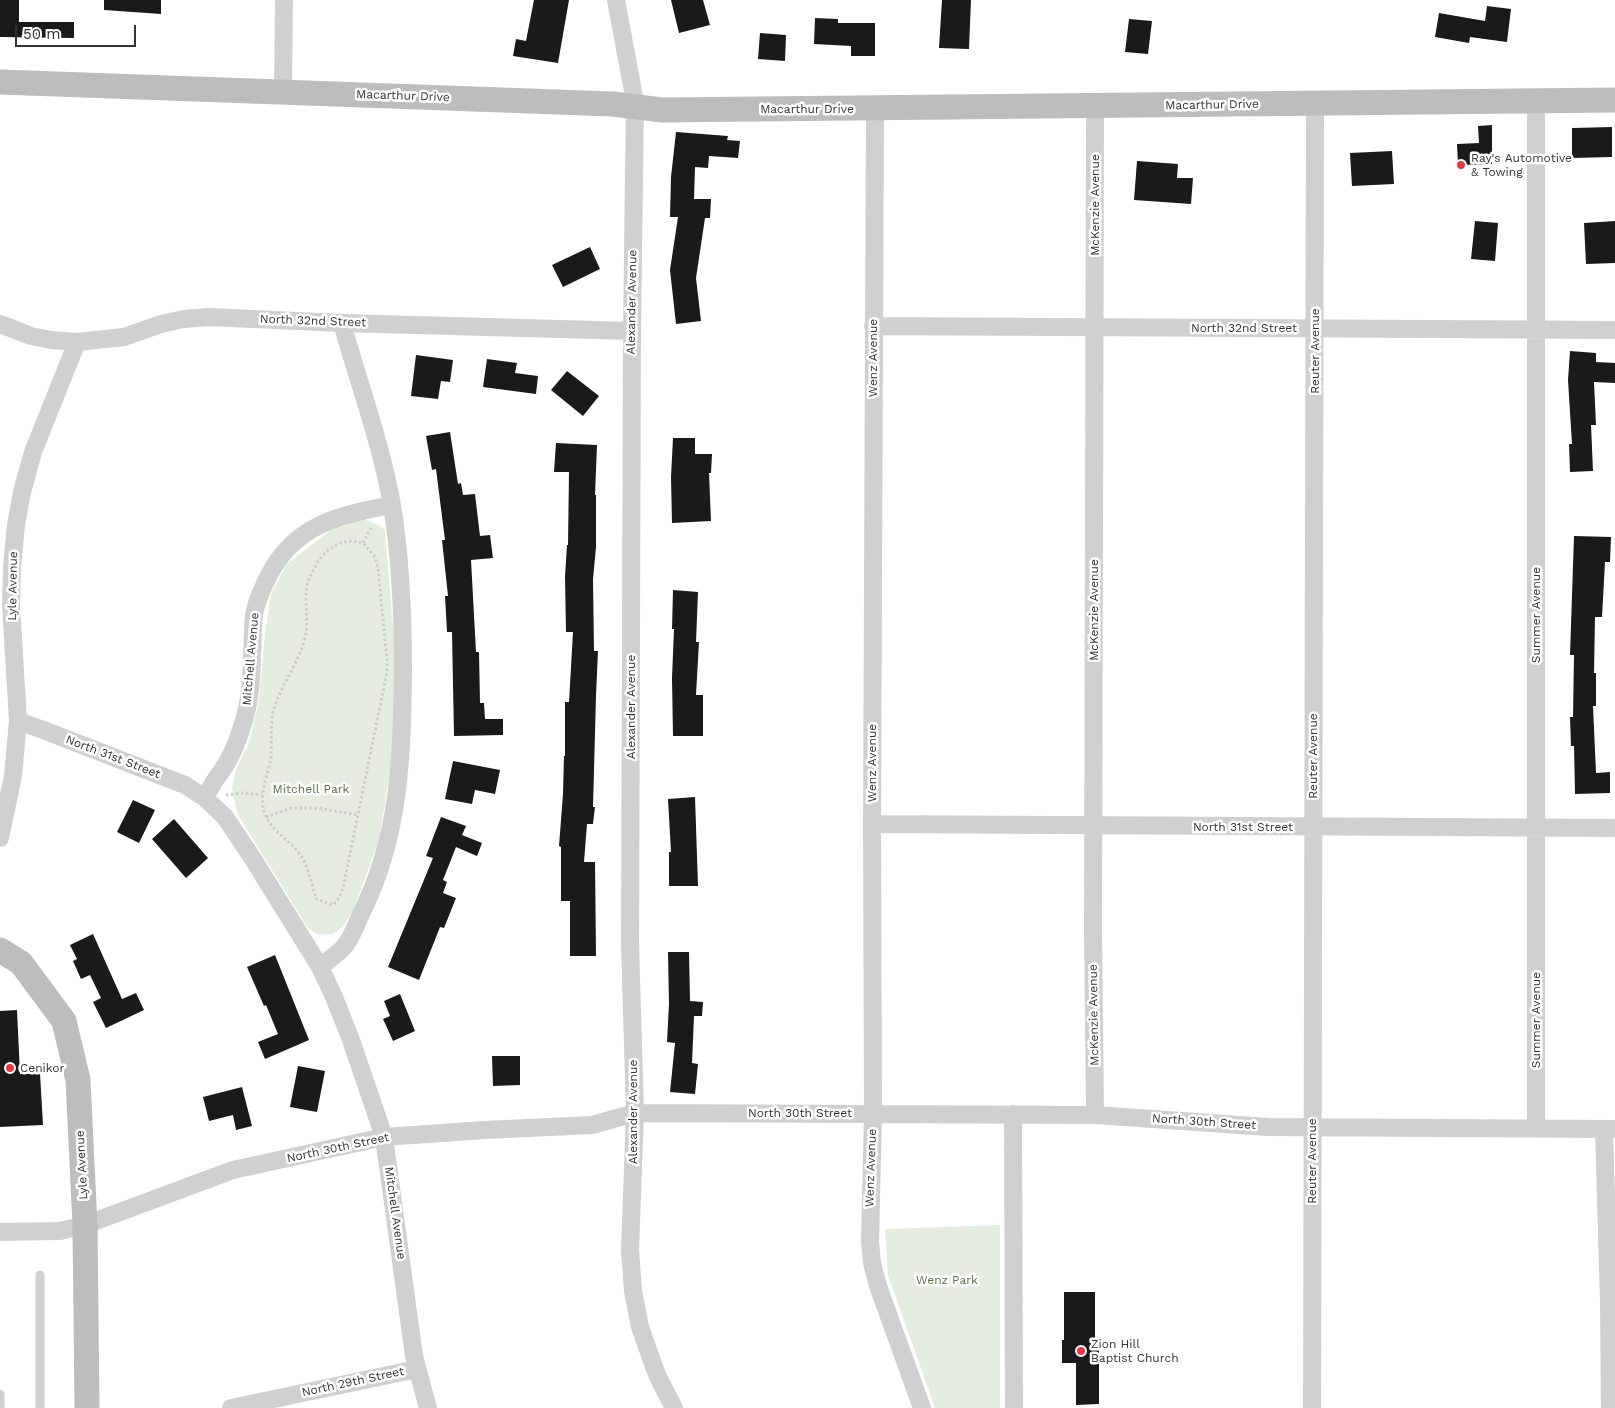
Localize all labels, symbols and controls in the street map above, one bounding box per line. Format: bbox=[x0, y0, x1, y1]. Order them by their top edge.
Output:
scale bar bbox=[18, 15, 139, 47]
text: 50 m bbox=[23, 25, 60, 43]
street label: Macarthur Drive bbox=[356, 87, 450, 105]
street label: Macarthur Drive bbox=[1165, 97, 1259, 113]
street label: Macarthur Drive bbox=[760, 102, 854, 116]
place label: Ray's Automotive & Towing bbox=[1471, 151, 1572, 179]
street label: McKenzie Avenue bbox=[1088, 154, 1102, 256]
marker: Ray's Automotive & Towing bbox=[1455, 159, 1467, 171]
street label: Alexander Avenue bbox=[624, 250, 640, 354]
street label: Reuter Avenue bbox=[1308, 308, 1322, 394]
street label: North 32nd Street bbox=[260, 312, 366, 330]
street label: Wenz Avenue bbox=[866, 319, 880, 397]
street label: North 32nd Street bbox=[1191, 321, 1297, 335]
street label: Lyle Avenue bbox=[5, 551, 21, 621]
street label: McKenzie Avenue bbox=[1087, 559, 1101, 661]
street label: Summer Avenue bbox=[1529, 567, 1543, 663]
street label: Mitchell Avenue bbox=[240, 612, 262, 706]
street label: Alexander Avenue bbox=[624, 655, 638, 759]
street label: Reuter Avenue bbox=[1306, 713, 1320, 799]
street label: Wenz Avenue bbox=[865, 724, 879, 802]
street label: North 31st Street bbox=[64, 732, 162, 782]
park label: Mitchell Park bbox=[273, 782, 349, 796]
street label: North 31st Street bbox=[1193, 820, 1293, 834]
street label: McKenzie Avenue bbox=[1086, 964, 1102, 1066]
street label: Summer Avenue bbox=[1529, 972, 1543, 1068]
street label: Alexander Avenue bbox=[626, 1060, 640, 1164]
place label: Cenikor bbox=[20, 1061, 64, 1075]
marker: Cenikor bbox=[4, 1062, 16, 1074]
street label: North 30th Street bbox=[748, 1106, 852, 1120]
street label: North 30th Street bbox=[1152, 1111, 1256, 1133]
street label: Reuter Avenue bbox=[1305, 1118, 1319, 1204]
street label: Wenz Avenue bbox=[862, 1129, 880, 1207]
street label: Lyle Avenue bbox=[73, 1130, 91, 1200]
street label: North 30th Street bbox=[286, 1130, 390, 1166]
street label: Mitchell Avenue bbox=[381, 1166, 409, 1260]
park label: Wenz Park bbox=[916, 1273, 978, 1287]
place label: Zion Hill Baptist Church bbox=[1091, 1337, 1179, 1365]
marker: Zion Hill Baptist Church bbox=[1075, 1345, 1087, 1357]
street label: North 29th Street bbox=[301, 1364, 405, 1400]

